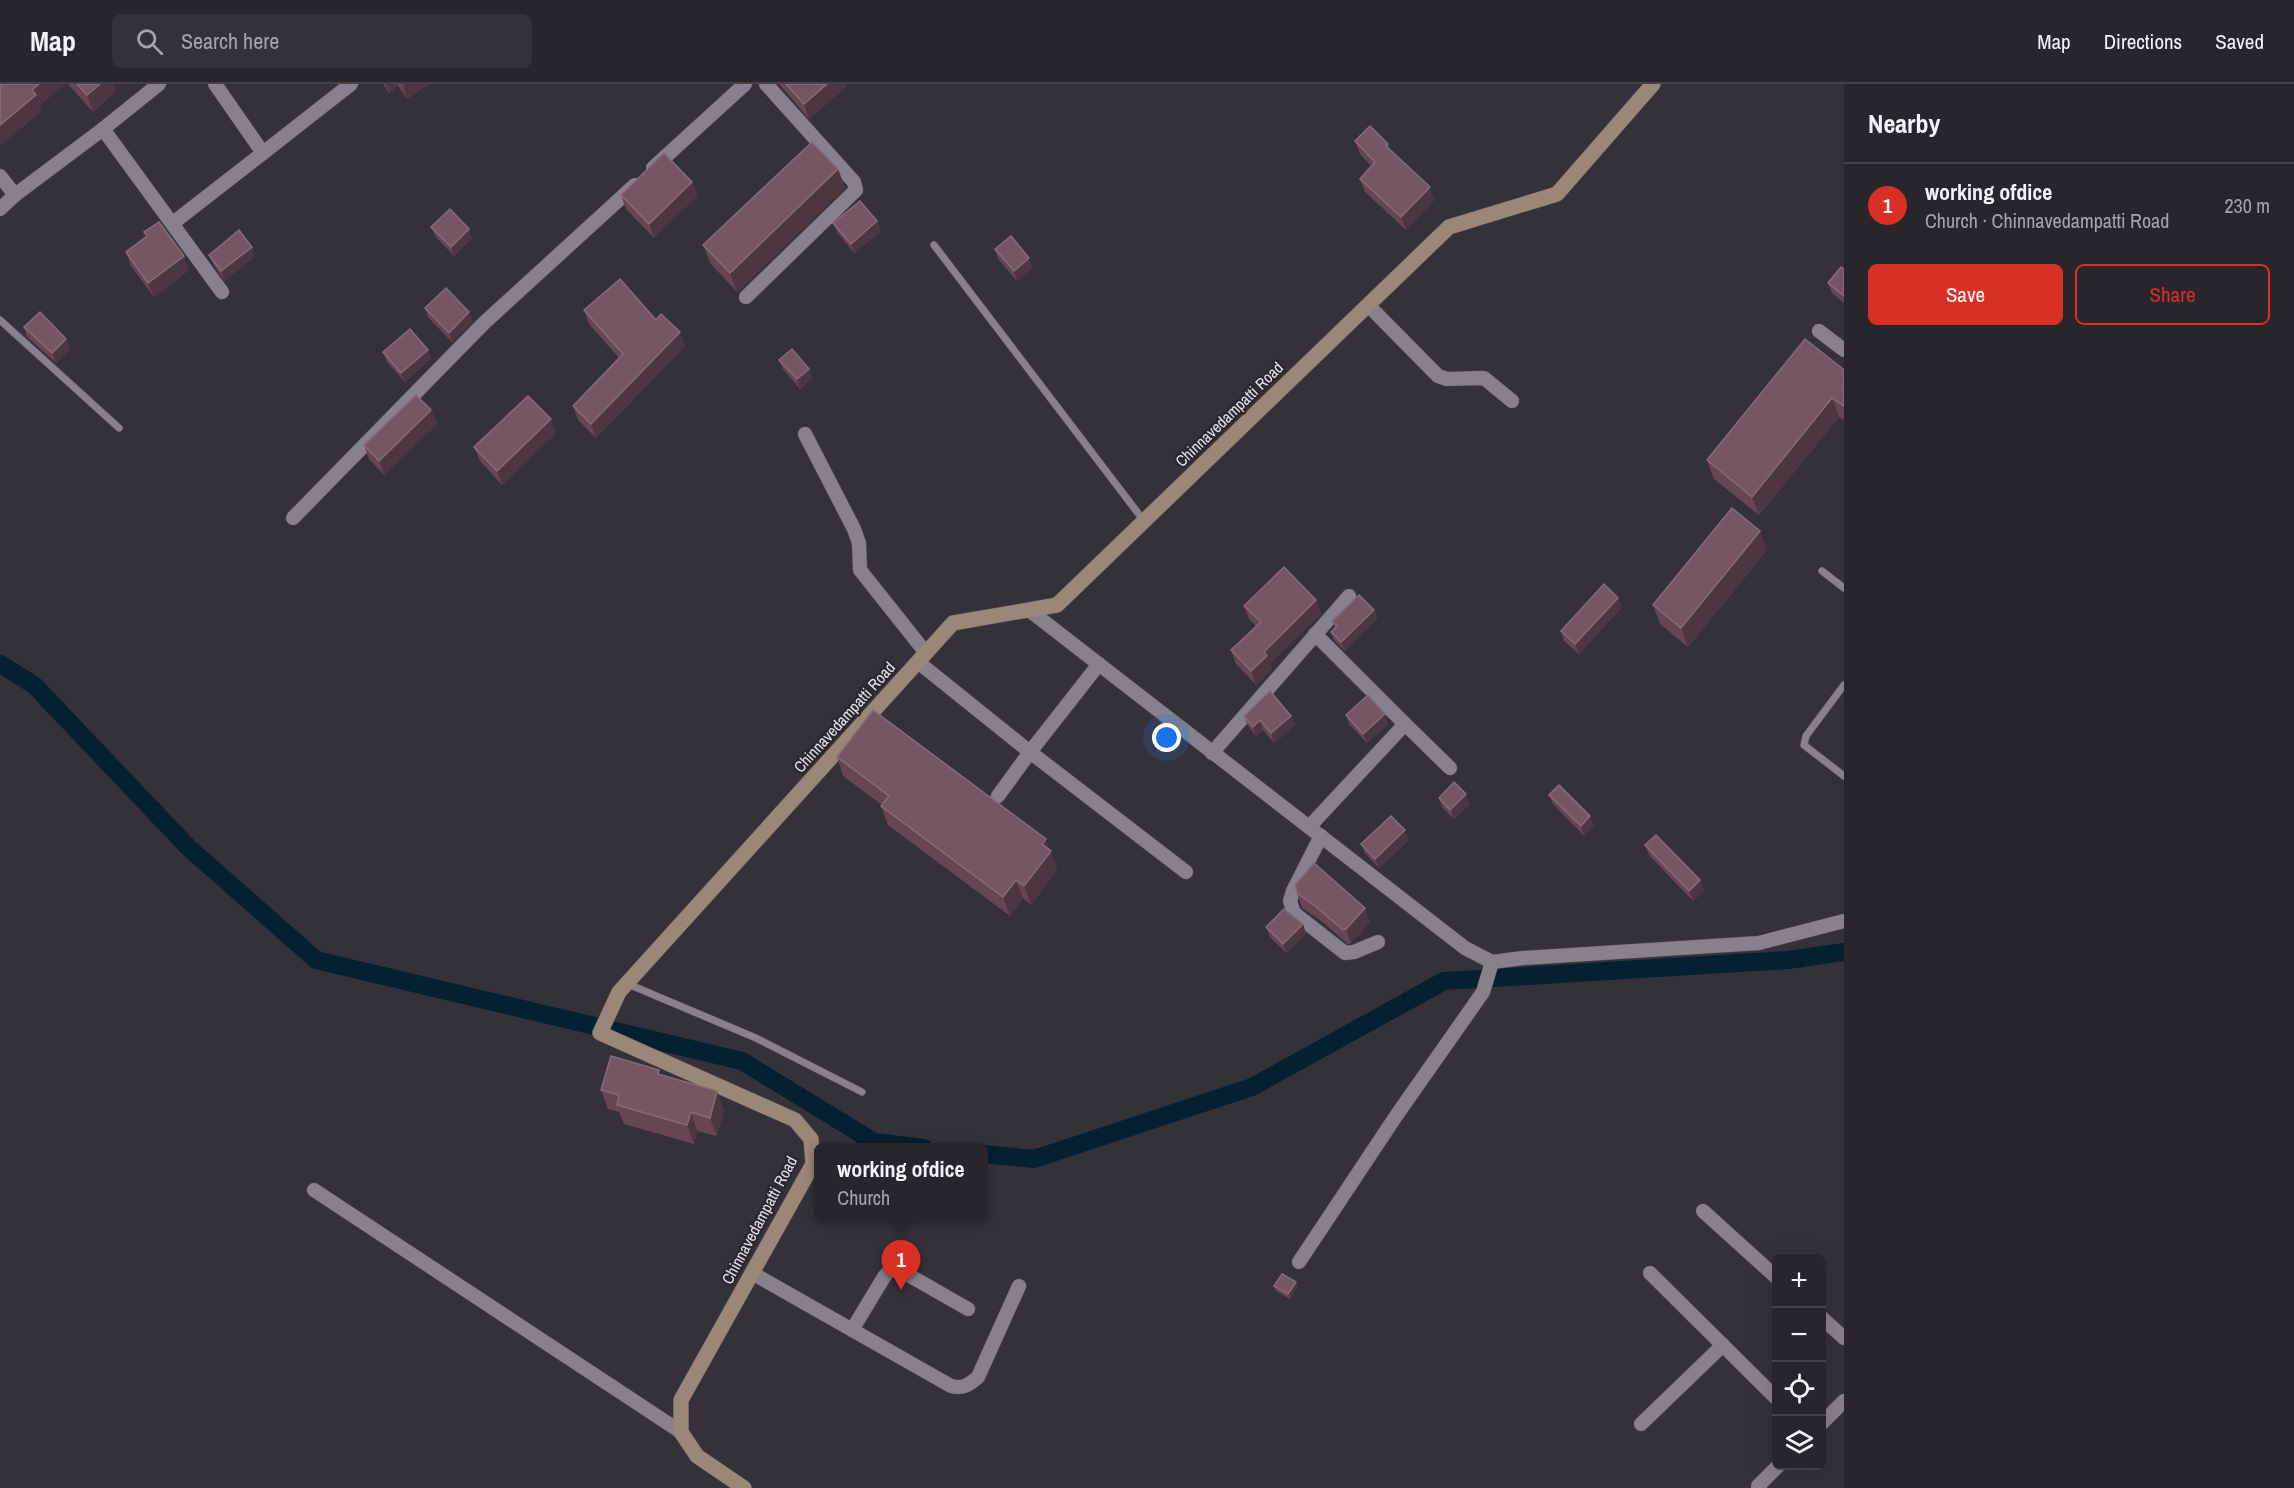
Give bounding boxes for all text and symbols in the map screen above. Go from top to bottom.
search box [112,14,532,68]
text: Map [30,22,76,60]
icon: search [133,25,166,58]
text: Search here [181,26,279,56]
text: Map [2037,27,2071,56]
text: Directions [2104,27,2182,56]
text: Saved [2215,27,2264,56]
text: Nearby [1868,106,1940,141]
text: working ofdice [1925,177,2052,207]
text: 1 [1883,192,1892,219]
text: 230 m [2224,192,2270,219]
text: Church · Chinnavedampatti Road [1925,207,2169,234]
button: Save [1868,264,2063,325]
button: Share [2075,264,2270,325]
street label: Chinnavedampatti Road [1170,357,1288,471]
street label: Chinnavedampatti Road [788,657,900,777]
your location [1152,723,1181,752]
popup [814,1143,988,1221]
street label: Chinnavedampatti Road [716,1152,802,1288]
text: working ofdice [837,1154,965,1184]
text: Church [837,1184,890,1211]
pin: 1 [882,1240,920,1290]
map controls [1772,1254,1826,1470]
button: + [1772,1254,1826,1308]
button: − [1772,1308,1826,1362]
button: locate [1772,1362,1826,1416]
button: layers [1772,1416,1826,1470]

